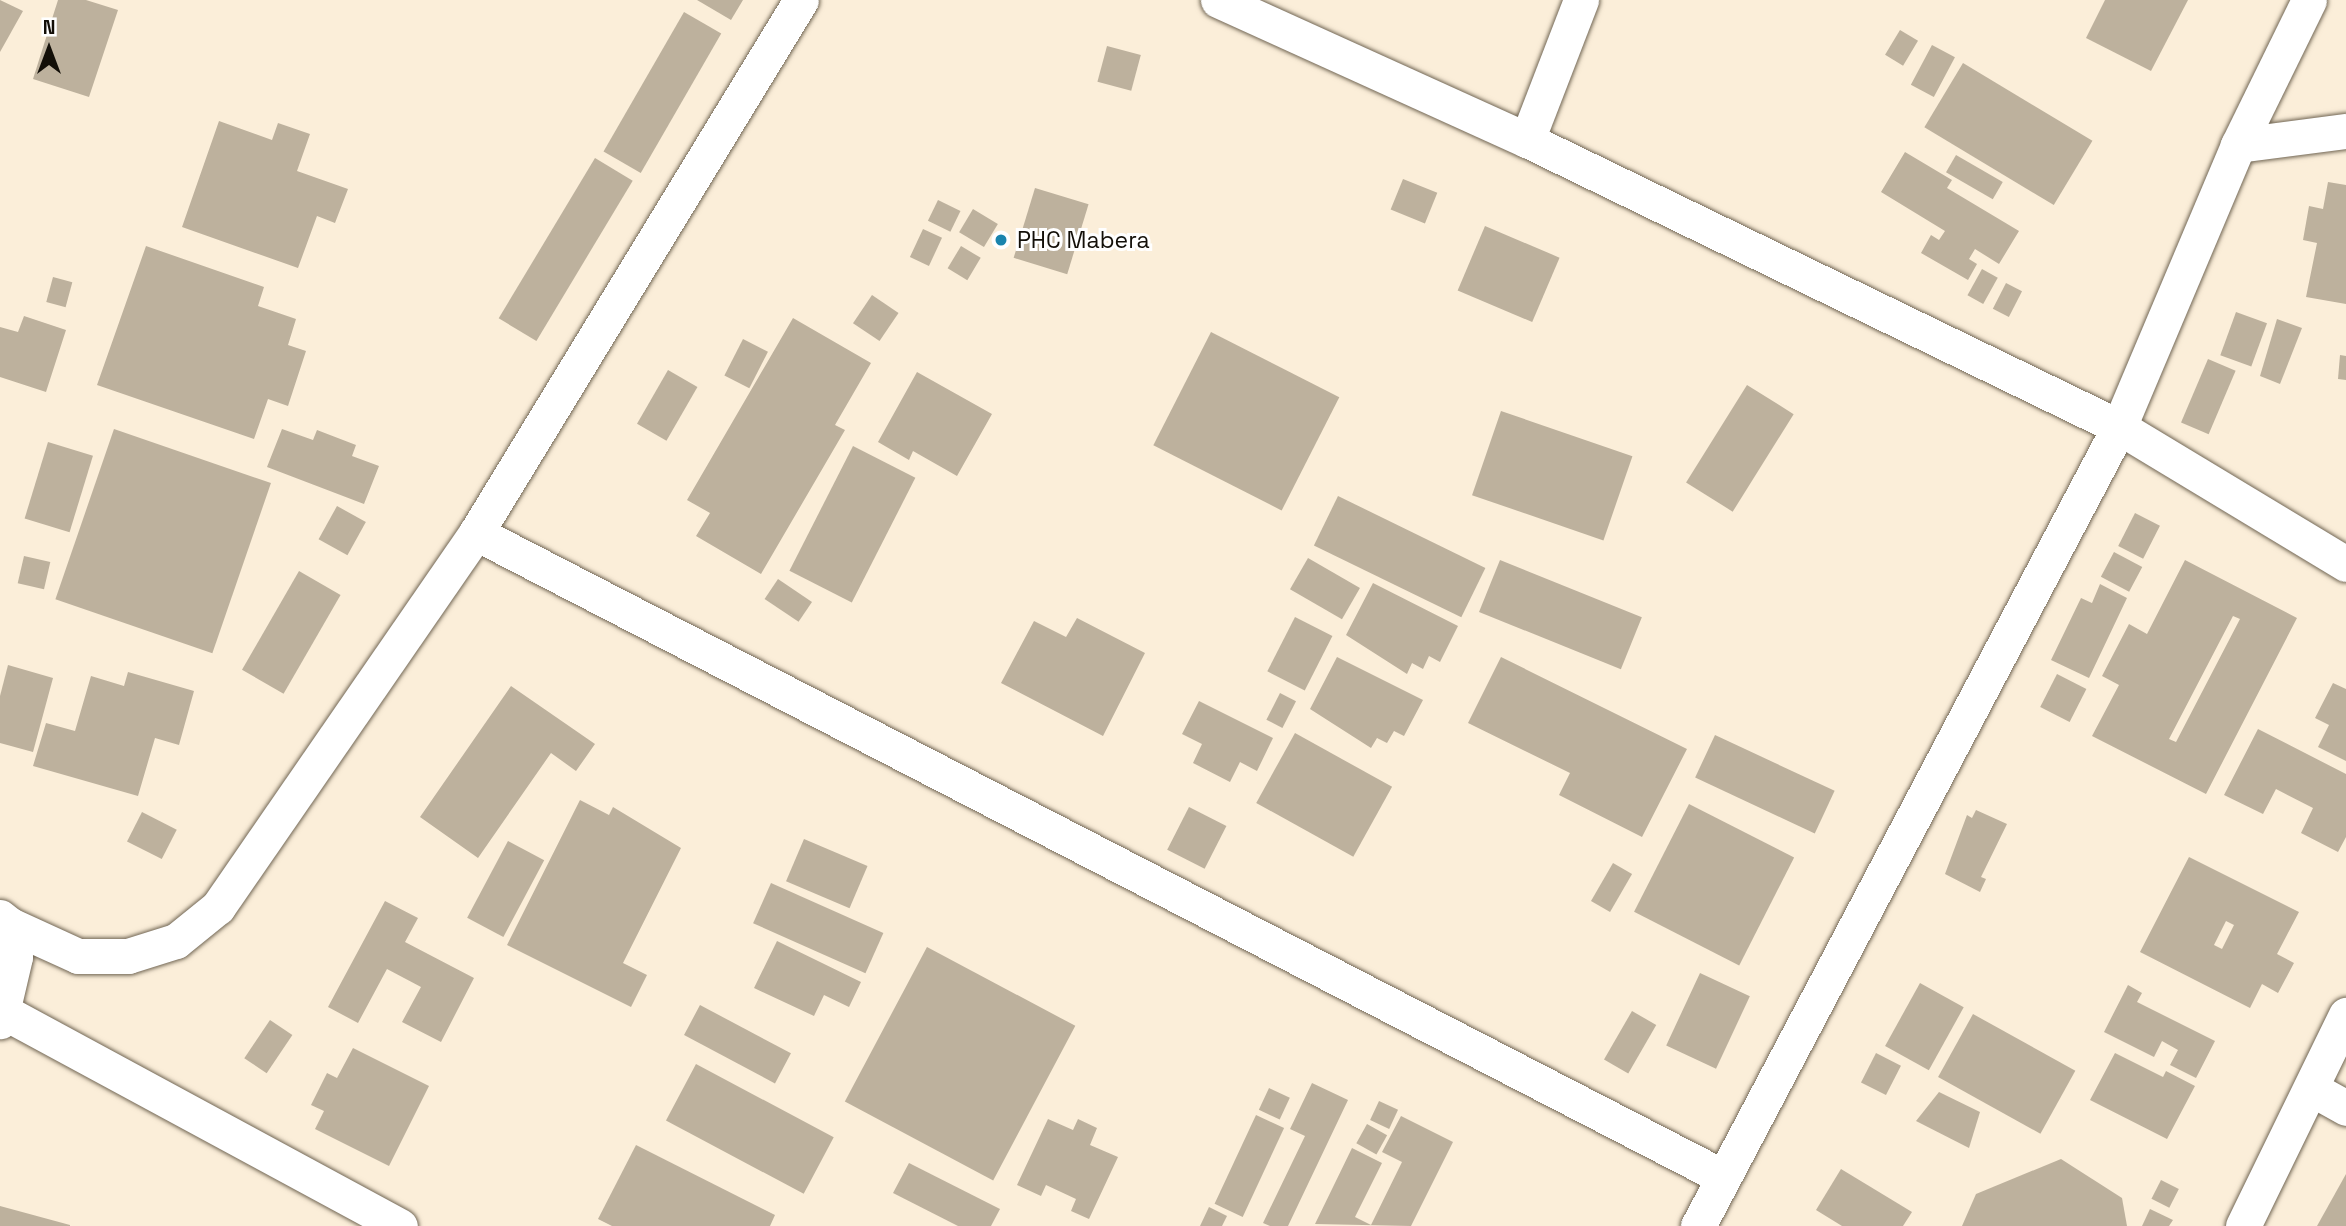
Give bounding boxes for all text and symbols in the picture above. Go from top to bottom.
north arrow [14,14,84,84]
text: N [43,15,55,40]
place label: PHC Mabera [1017,226,1150,254]
marker: PHC Mabera [991,230,1011,250]

